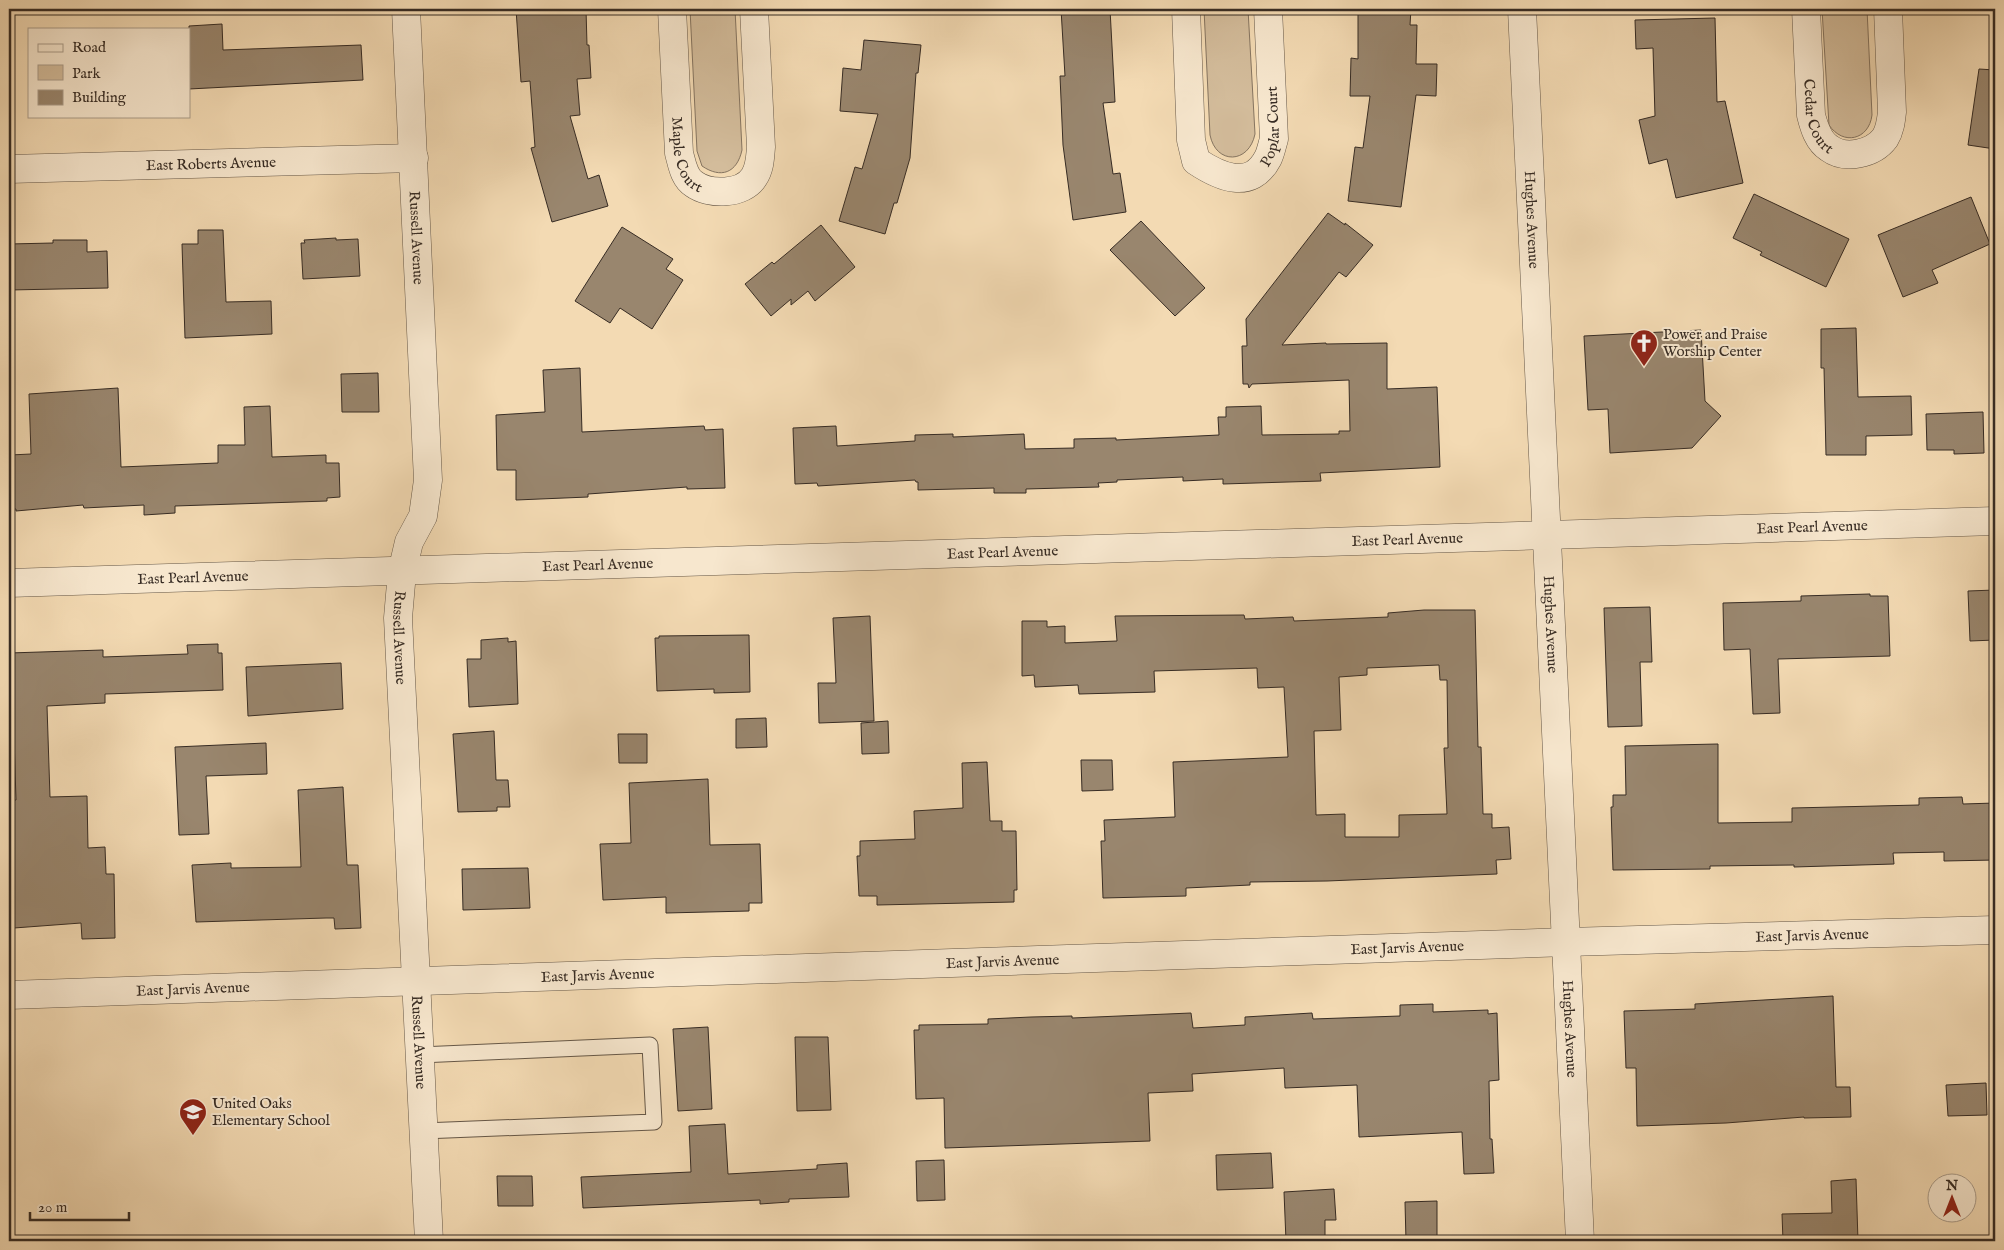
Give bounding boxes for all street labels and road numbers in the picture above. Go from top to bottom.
street label: Cedar Court [1800,78,1837,158]
street label: Poplar Court [1256,86,1283,170]
street label: Maple Court [668,116,706,197]
street label: East Roberts Avenue [146,152,276,175]
street label: Hughes Avenue [1520,170,1544,269]
street label: Russell Avenue [405,190,428,285]
street label: East Pearl Avenue [1756,515,1868,538]
street label: East Pearl Avenue [1351,528,1463,551]
street label: East Pearl Avenue [947,541,1059,563]
street label: East Pearl Avenue [542,553,654,576]
street label: East Pearl Avenue [137,566,249,588]
street label: Hughes Avenue [1539,575,1563,674]
street label: Russell Avenue [388,590,411,685]
street label: East Jarvis Avenue [1755,924,1869,946]
street label: East Jarvis Avenue [1350,936,1464,959]
street label: East Jarvis Avenue [945,950,1060,973]
street label: East Jarvis Avenue [541,964,655,986]
street label: East Jarvis Avenue [136,977,250,1000]
street label: Hughes Avenue [1558,980,1582,1078]
street label: Russell Avenue [407,995,431,1090]

